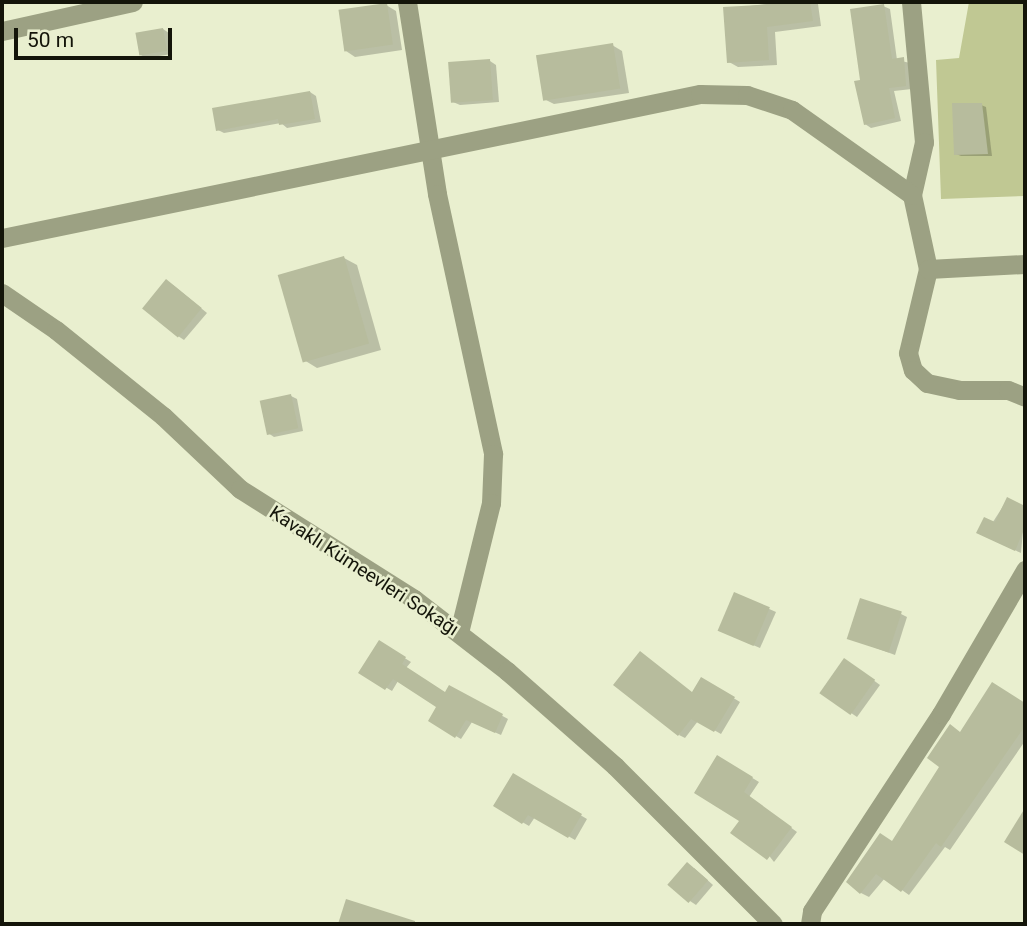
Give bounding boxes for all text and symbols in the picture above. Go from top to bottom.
scale bar [18,14,175,58]
text: 50 m [27,28,74,52]
street label: Kavaklı Kümeevleri Sokağı [265,501,463,641]

